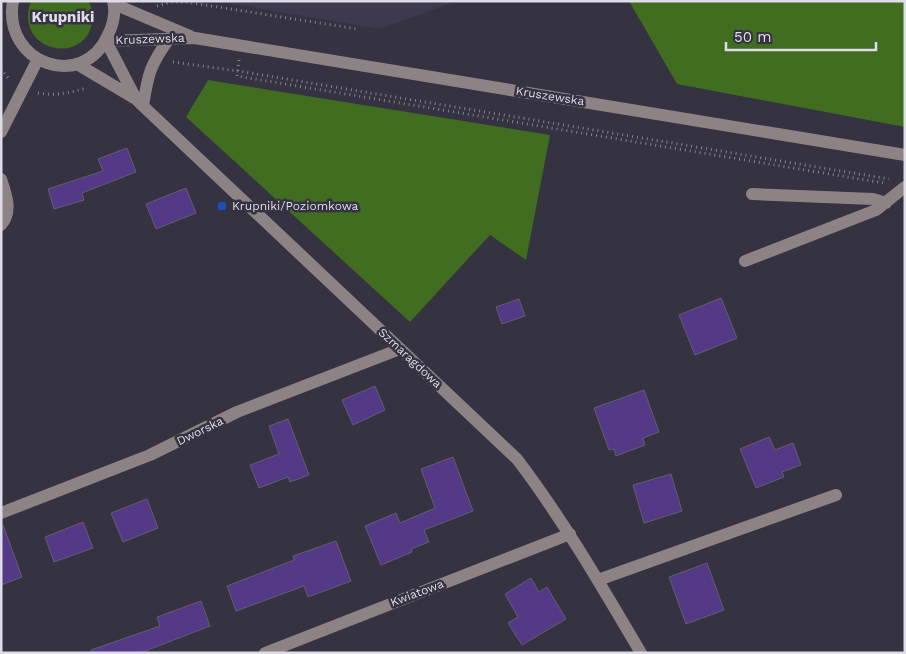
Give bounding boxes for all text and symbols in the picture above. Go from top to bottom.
district label: Krupniki [32,8,94,26]
scale bar [726,20,876,52]
text: 50 m [734,28,771,46]
street label: Kruszewska [115,31,185,47]
street label: Kruszewska [515,84,586,108]
place label: Krupniki/Poziomkowa [232,199,359,213]
marker: Krupniki/Poziomkowa [216,200,228,212]
street label: Szmaragdowa [375,325,445,391]
street label: Dworska [174,414,226,448]
street label: Kwiatowa [388,576,446,610]

